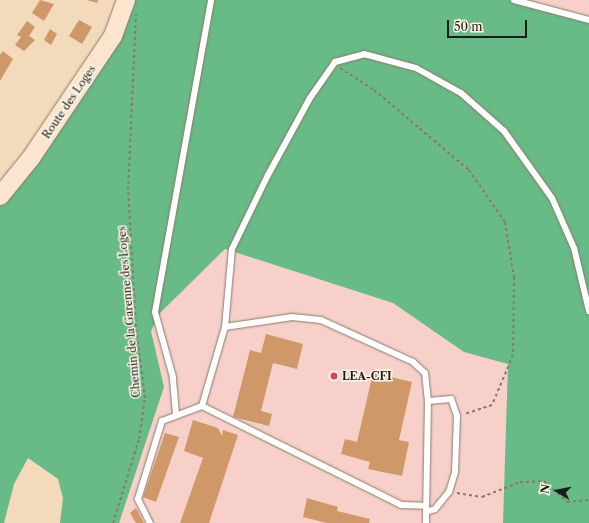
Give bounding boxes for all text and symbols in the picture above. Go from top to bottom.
scale bar [449,12,529,38]
text: 50 m [454,19,483,34]
street label: Route des Loges [40,63,98,141]
street label: Chemin de la Garenne des Loges [115,226,143,398]
place label: LEA-CFI [342,369,392,383]
marker: LEA-CFI [329,371,339,381]
north arrow [537,471,577,511]
text: N [537,483,553,495]

